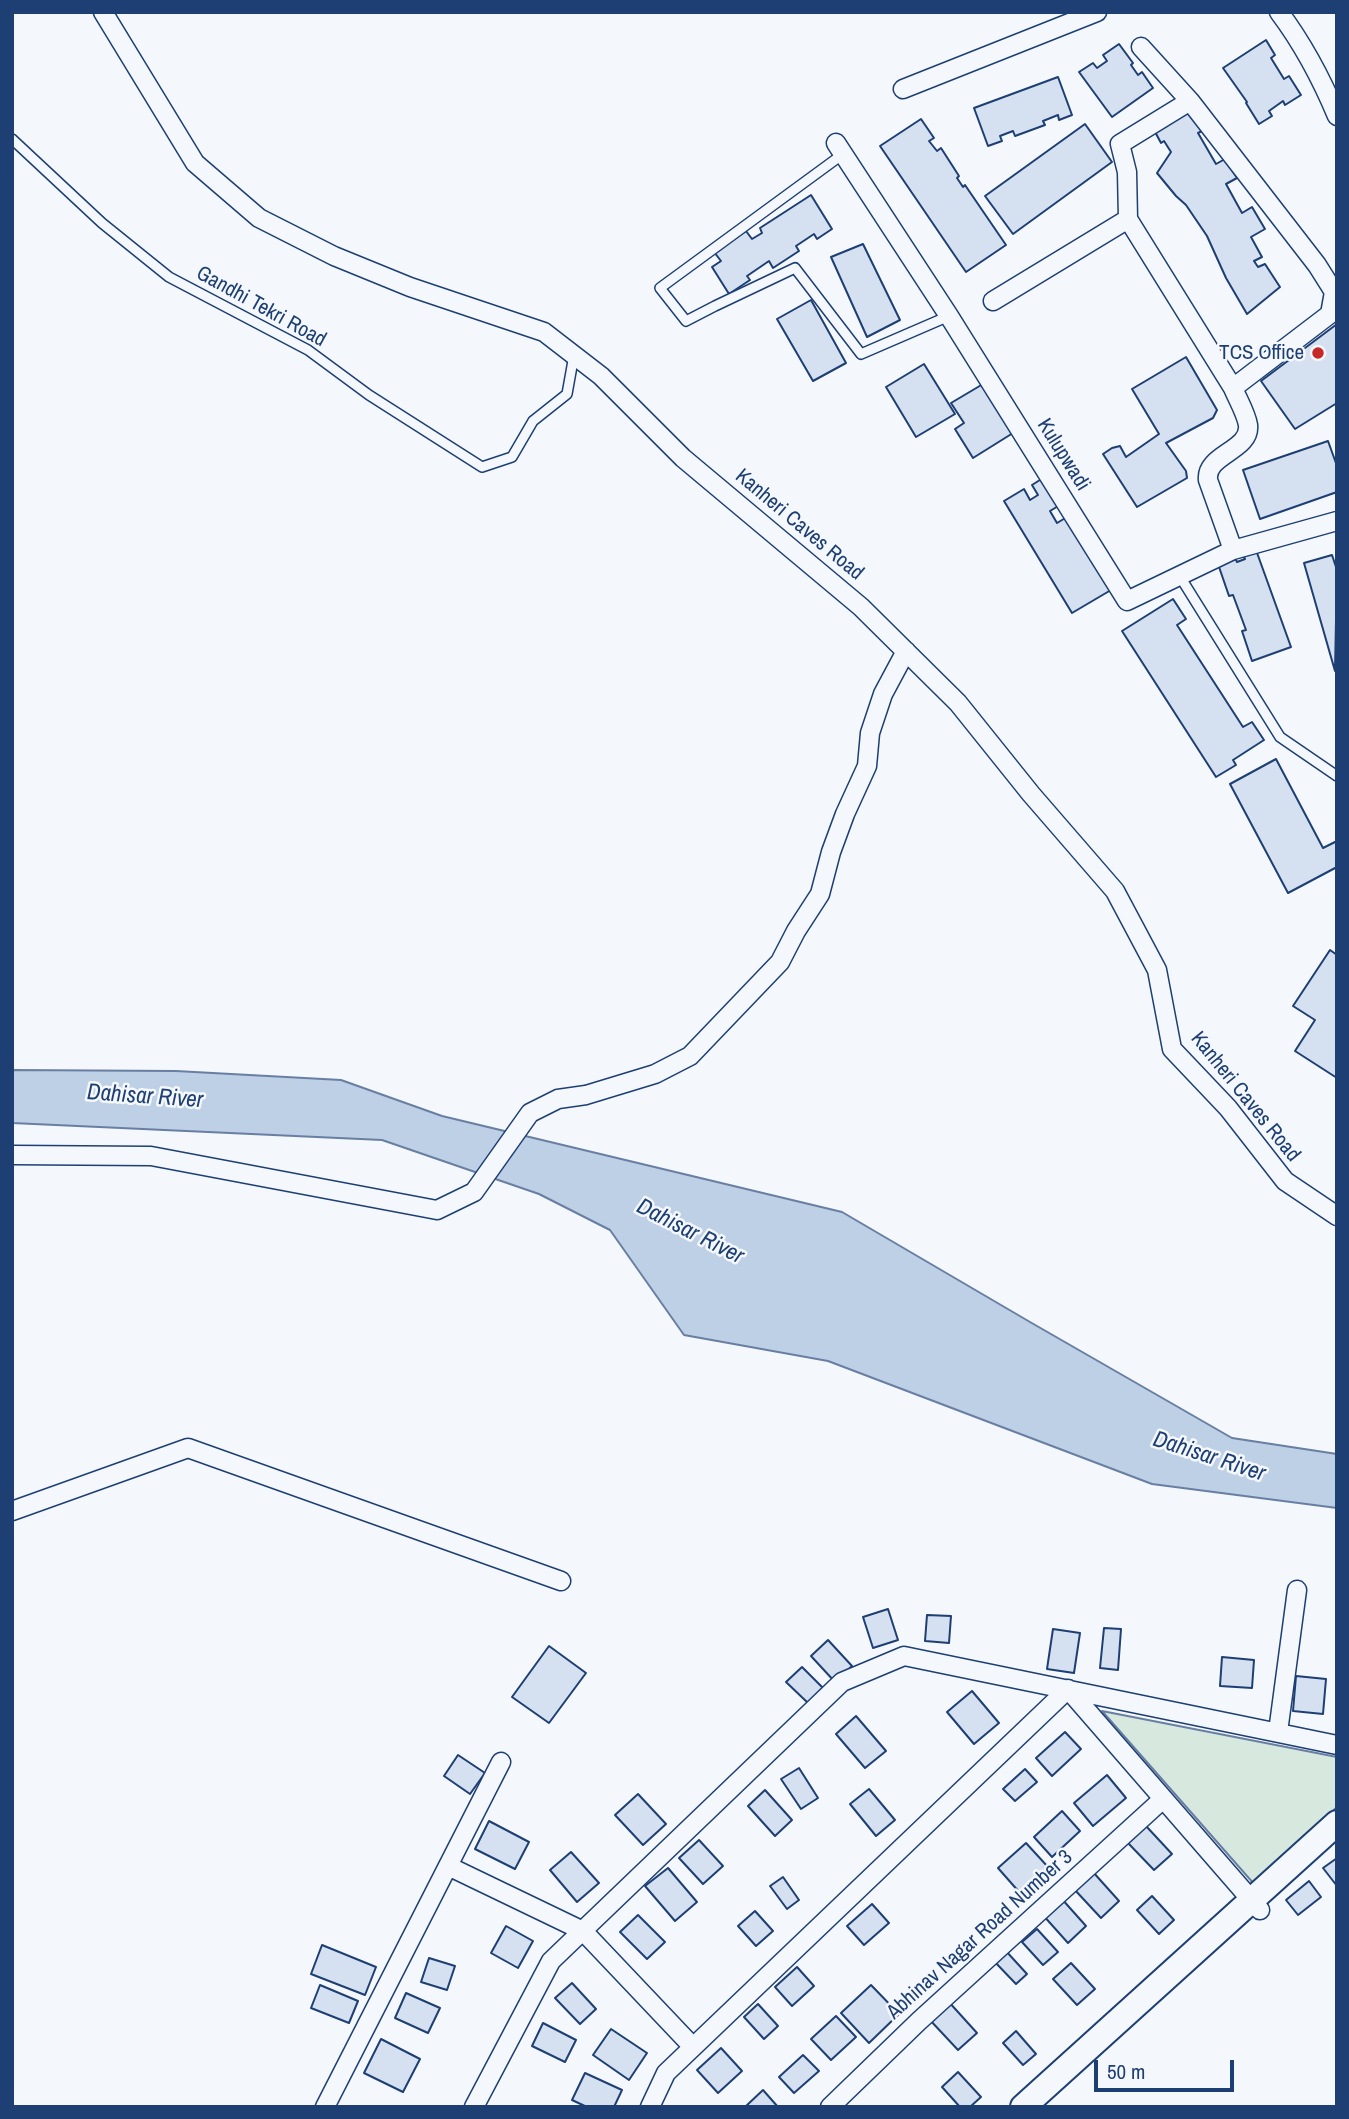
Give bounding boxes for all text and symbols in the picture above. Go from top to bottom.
street label: Gandhi Tekri Road [192,261,330,353]
place label: TCS Office [1219,340,1304,366]
marker: TCS Office [1310,345,1326,361]
street label: Kulupwadi [1031,414,1095,496]
street label: Kanheri Caves Road [730,464,868,586]
street label: Kanheri Caves Road [1185,1027,1305,1167]
water label: Dahisar River [86,1079,204,1115]
water label: Dahisar River [632,1193,748,1271]
water label: Dahisar River [1149,1426,1269,1488]
street label: Abhinav Nagar Road Number 3 [882,1845,1078,2025]
scale bar [1097,2046,1237,2090]
text: 50 m [1107,2057,1145,2086]

